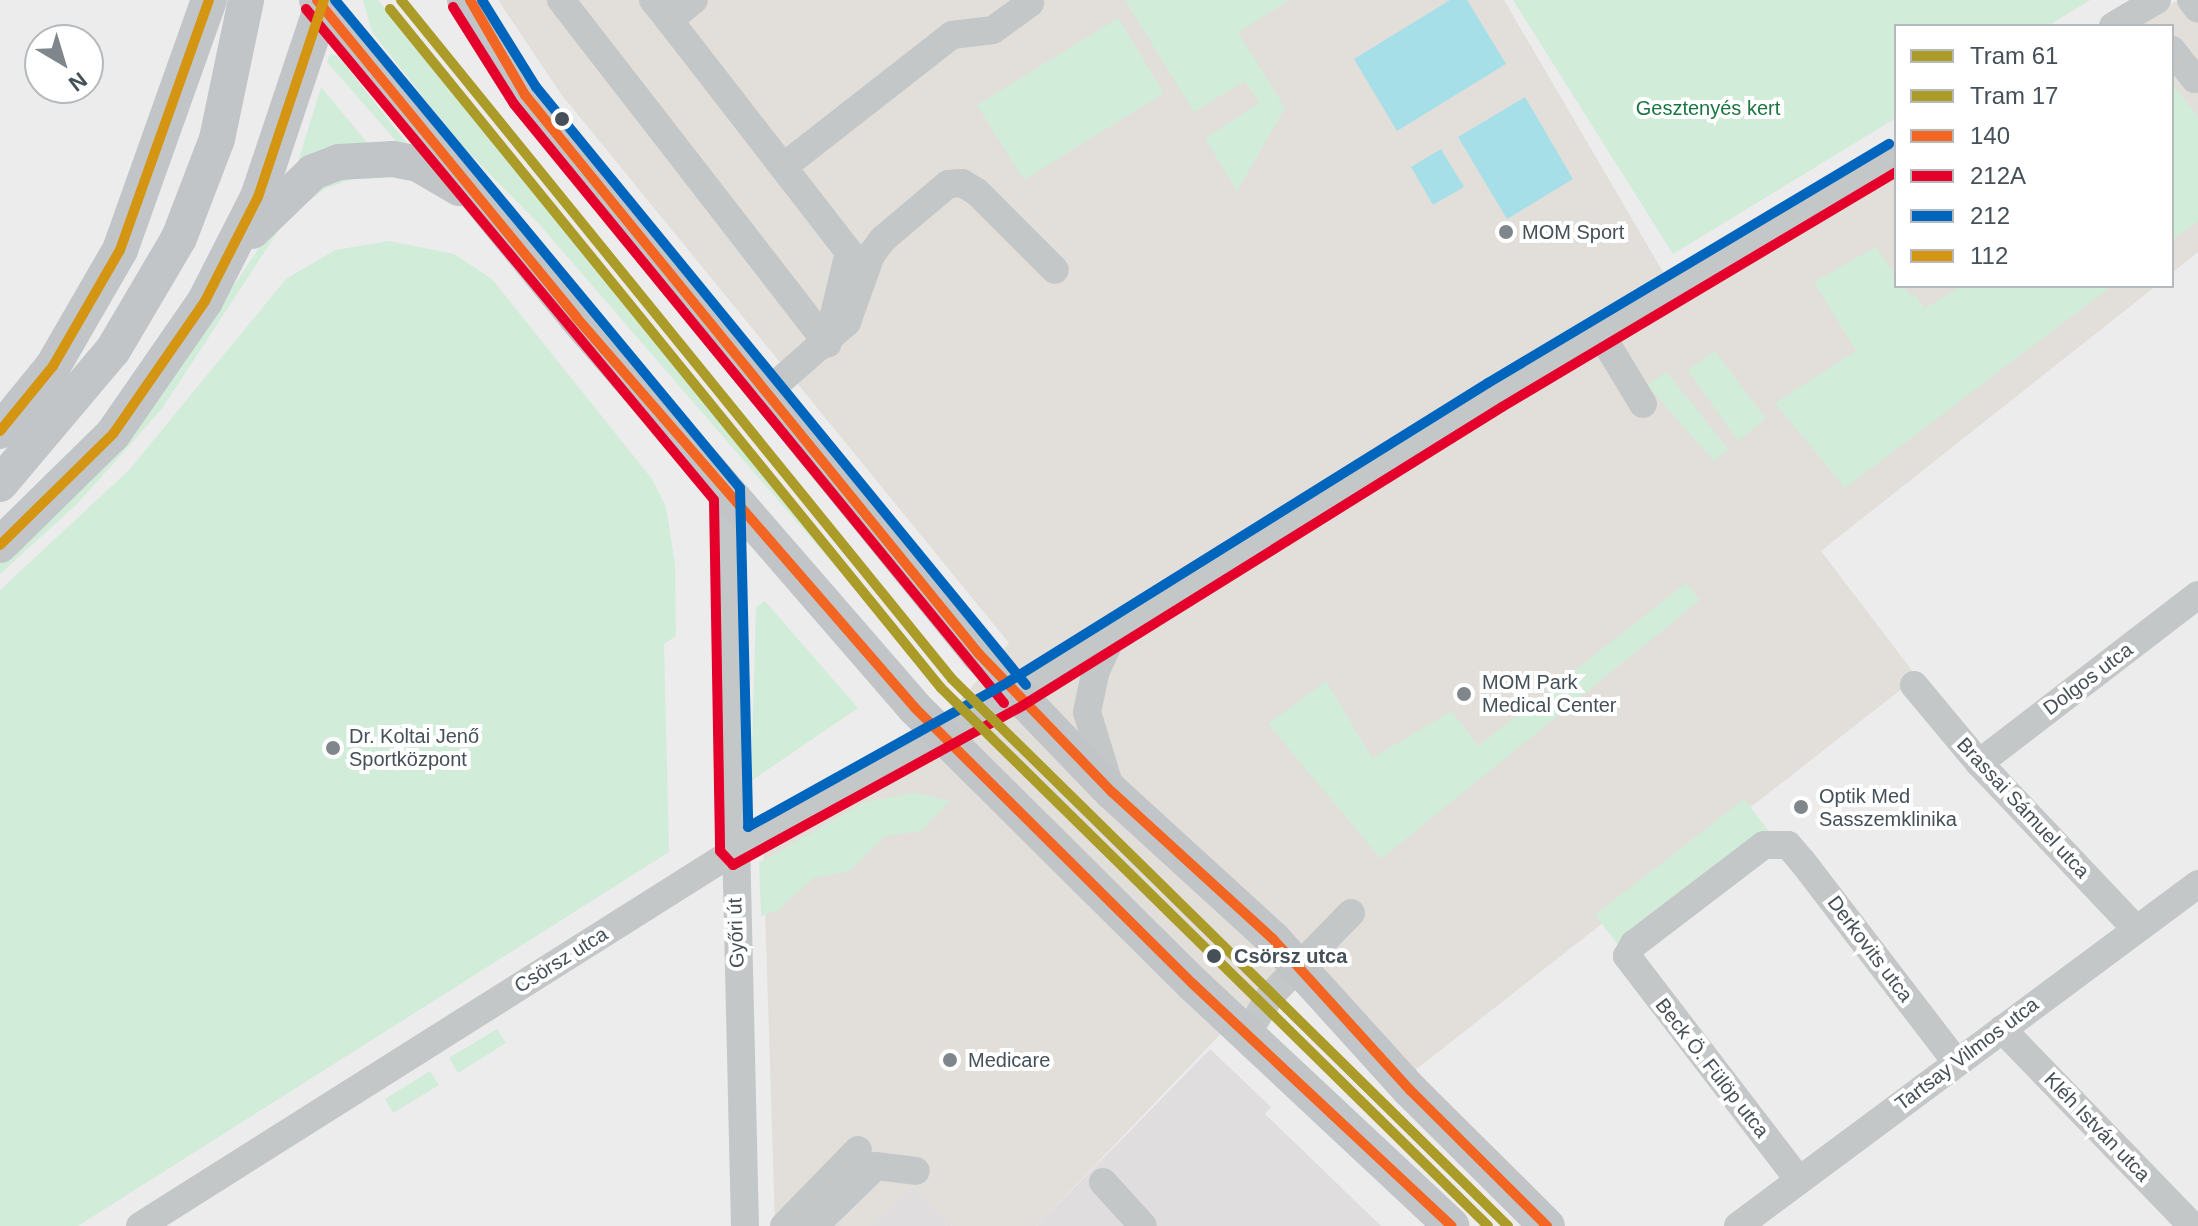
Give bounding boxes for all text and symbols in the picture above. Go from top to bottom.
north arrow [24,24,104,104]
legend [1894,24,2174,288]
text: Tram 61 [1970,42,2058,69]
text: N [64,67,92,96]
text: Tram 17 [1970,82,2058,109]
park label: Gesztenyés kert [1636,96,1780,120]
unlabelled marker [554,111,570,127]
text: 140 [1970,122,2010,149]
text: 212A [1970,162,2026,189]
text: 212 [1970,202,2010,229]
place label: MOM Sport [1522,220,1624,244]
marker: MOM Sport [1497,223,1515,241]
text: 112 [1970,242,2008,269]
street label: Dolgos utca [2039,638,2137,720]
place label: MOM Park Medical Center [1482,670,1617,717]
marker: MOM Park Medical Center [1453,683,1475,705]
place label: Dr. Koltai Jenő Sportközpont [349,724,479,771]
street label: Brassai Sámuel utca [1952,733,2094,883]
marker: Dr. Koltai Jenő Sportközpont [324,739,342,757]
place label: Optik Med Sasszemklinika [1819,784,1957,831]
marker: Optik Med Sasszemklinika [1790,796,1812,818]
street label: Derkovits utca [1822,891,1918,1007]
street label: Győri út [723,898,749,968]
street label: Csörsz utca [510,922,612,998]
marker: Csörsz utca [1201,943,1227,969]
place label: Csörsz utca [1234,944,1347,968]
street label: Tartsay Vilmos utca [1891,992,2043,1116]
street label: Beck Ö. Fülöp utca [1650,994,1774,1142]
place label: Medicare [968,1048,1050,1072]
marker: Medicare [939,1049,961,1071]
street label: Kléh István utca [2039,1067,2155,1187]

